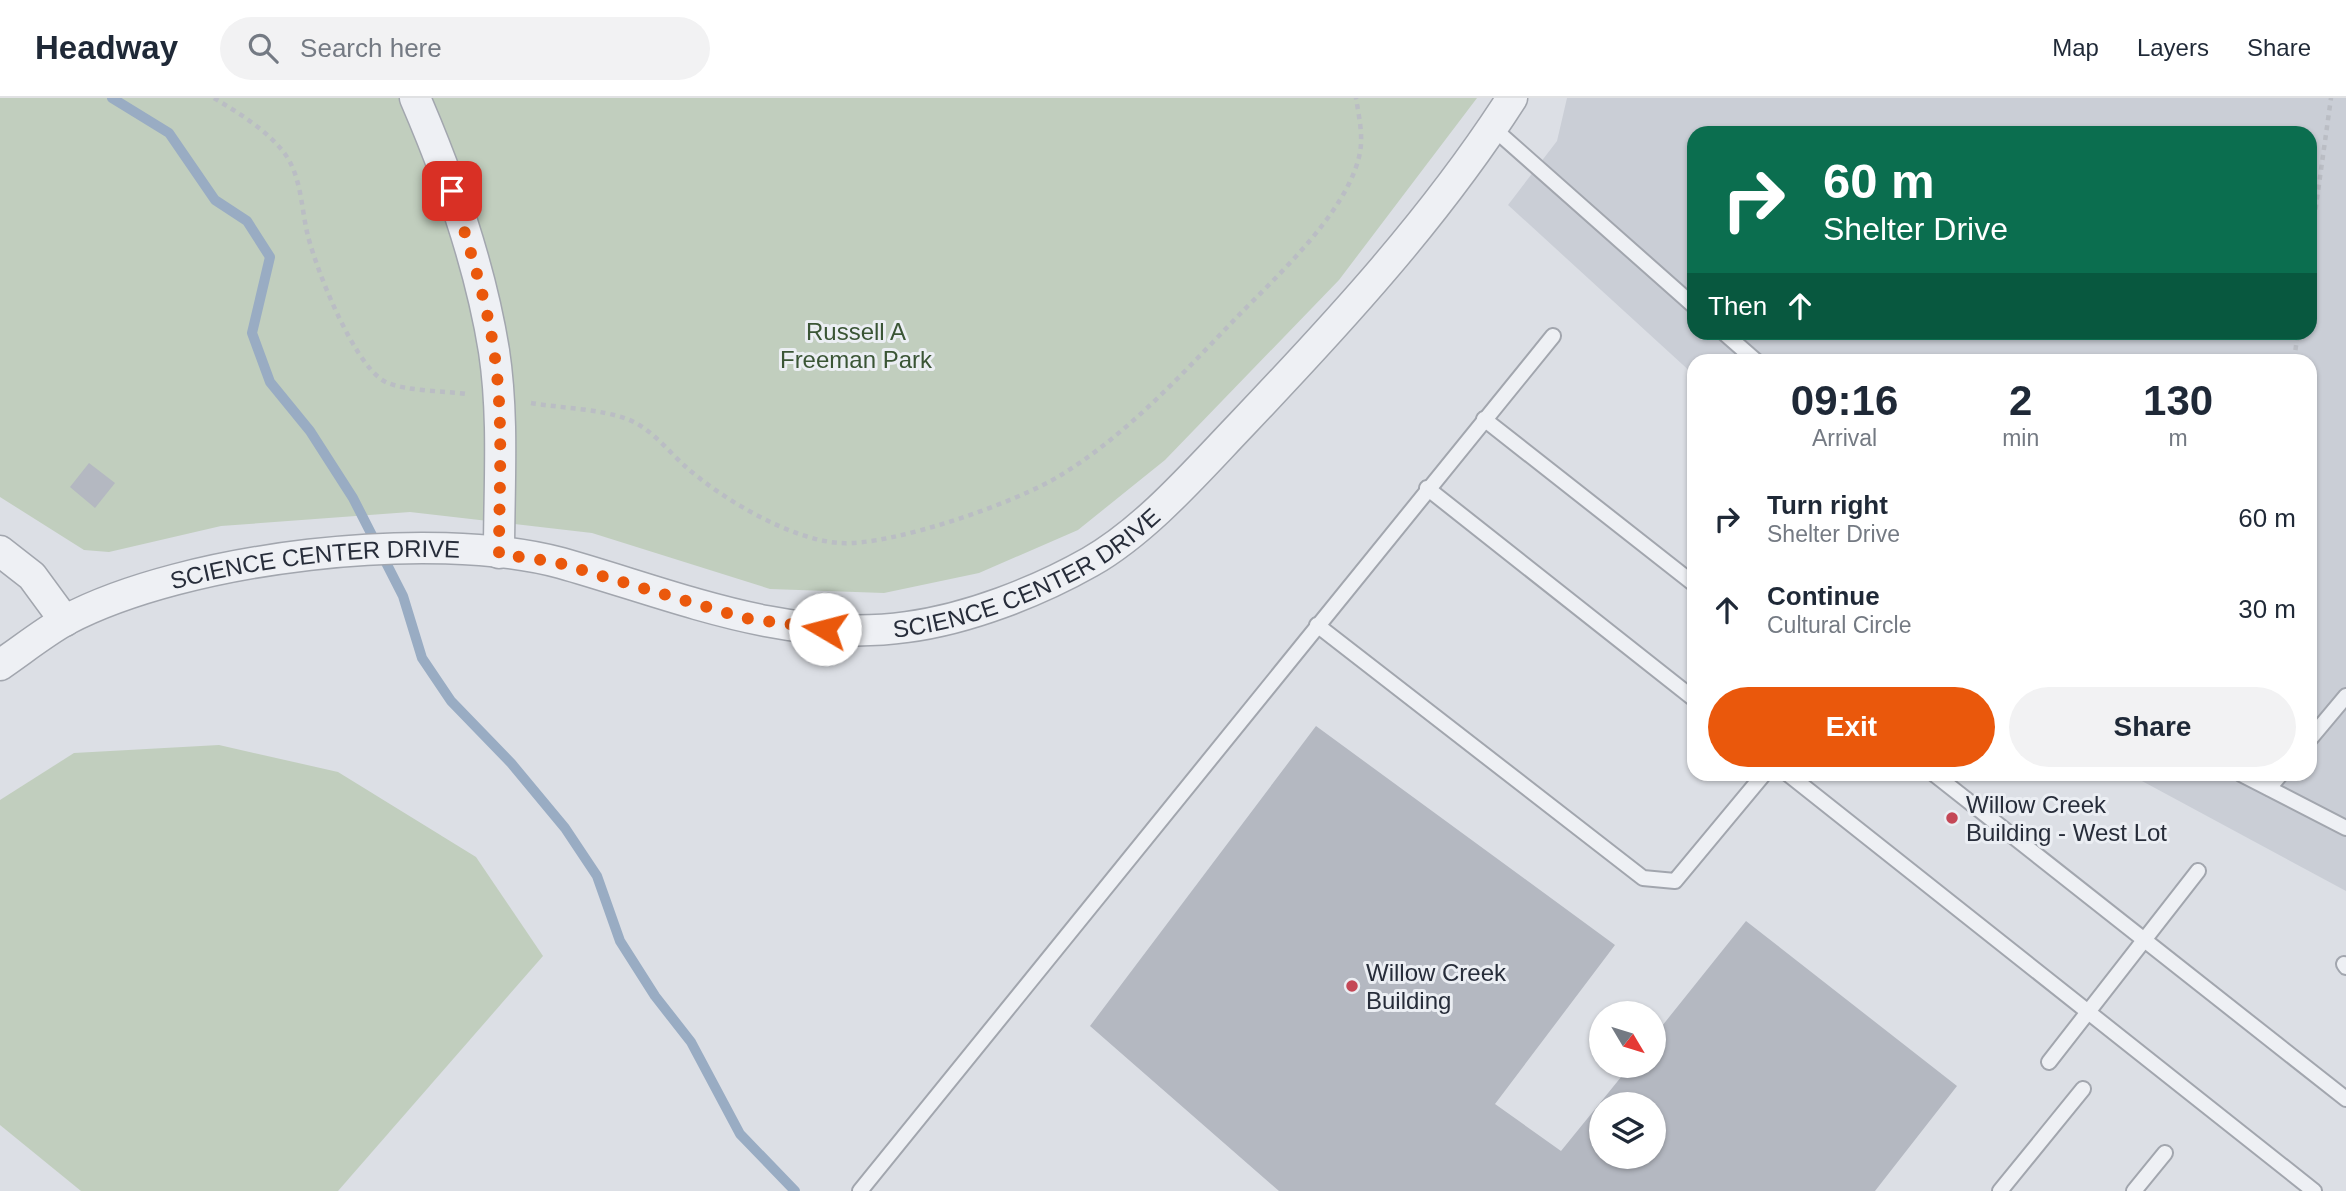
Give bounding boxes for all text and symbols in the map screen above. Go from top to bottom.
search box [220,17,710,80]
text: Headway [35,29,178,66]
icon: search [244,29,282,67]
text: Search here [300,33,442,63]
text: Map [2052,34,2099,61]
text: Layers [2137,34,2209,61]
text: Share [2247,34,2311,61]
icon: right [1708,154,1799,245]
text: 60 m [1823,154,1935,208]
pin [422,161,482,221]
icon: arrive [433,172,471,210]
text: Shelter Drive [1823,211,2008,247]
icon: ahead [1781,287,1819,325]
text: Then [1708,291,1767,321]
park label: Russell A Freeman Park [780,318,933,373]
text: 09:16 [1791,377,1898,424]
text: 2 [2009,377,2032,424]
text: 130 [2143,377,2213,424]
text: Arrival [1812,425,1877,451]
text: min [2002,425,2039,451]
text: m [2169,425,2188,451]
text: Turn right [1767,490,1888,520]
icon: right [1708,500,1746,538]
street label: SCIENCE CENTER DRIVE [891,502,1165,642]
text: 60 m [2238,503,2296,533]
text: Shelter Drive [1767,521,1900,547]
street label: SCIENCE CENTER DRIVE [167,534,461,594]
text: Continue [1767,581,1880,611]
icon: ahead [1708,591,1746,629]
position arrow [788,592,862,666]
text: 30 m [2238,594,2296,624]
text: Cultural Circle [1767,612,1911,638]
button: Exit [1708,687,1995,767]
button: Share [2009,687,2296,767]
place label: Willow Creek Building - West Lot [1966,791,2167,846]
marker: Willow Creek Building - West Lot [1944,810,1960,826]
place label: Willow Creek Building [1366,959,1507,1014]
marker: Willow Creek Building [1344,978,1360,994]
north arrow [1589,1001,1666,1078]
map controls [1589,1001,1666,1169]
button: layers [1589,1092,1666,1169]

